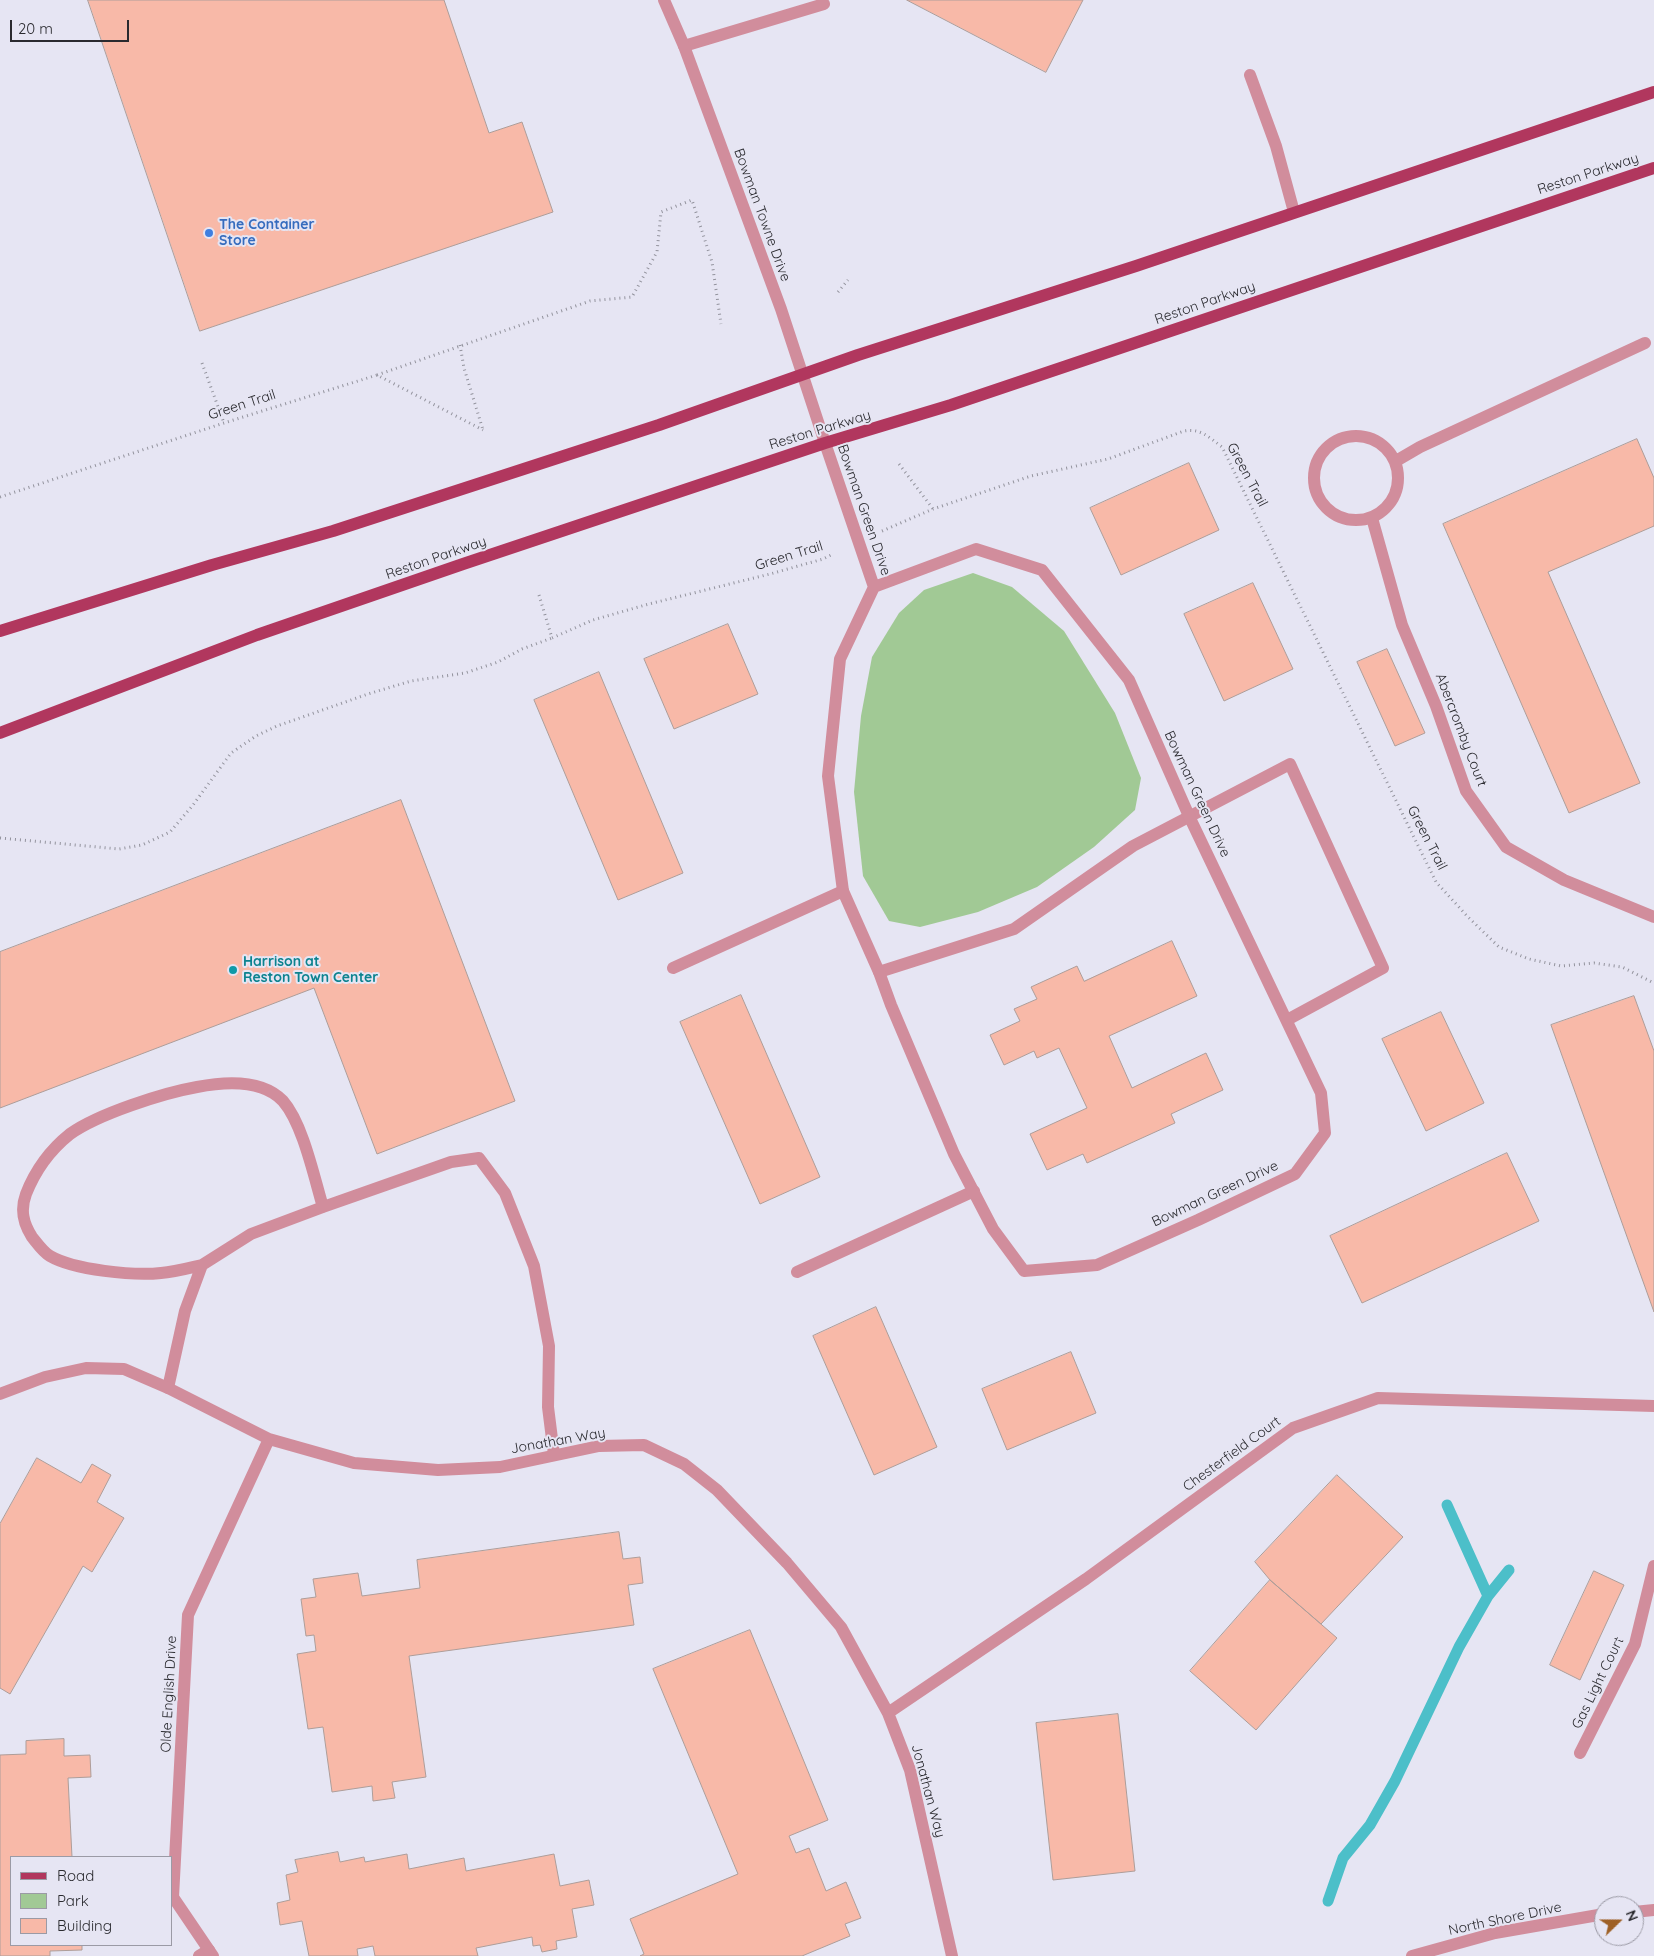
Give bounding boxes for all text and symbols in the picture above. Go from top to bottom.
scale bar [12,10,131,42]
text: 20 m [18,19,53,38]
street label: Bowman Towne Drive [730,146,794,284]
street label: Reston Parkway [1535,150,1641,198]
place label: The Container Store [219,217,315,250]
marker: The Container Store [203,227,215,239]
street label: Reston Parkway [1152,278,1258,328]
street label: Green Trail [206,386,278,424]
street label: Reston Parkway [767,407,873,453]
street label: Green Trail [1223,440,1271,510]
street label: Bowman Green Drive [834,442,894,578]
street label: Reston Parkway [383,533,489,583]
street label: Green Trail [753,538,825,574]
street label: Abercromby Court [1432,671,1490,789]
street label: Bowman Green Drive [1160,728,1234,860]
street label: Green Trail [1404,803,1450,873]
place label: Harrison at Reston Town Center [243,954,378,986]
marker: Harrison at Reston Town Center [227,964,239,976]
street label: Bowman Green Drive [1149,1157,1281,1231]
street label: Chesterfield Court [1180,1413,1284,1495]
street label: Jonathan Way [509,1424,607,1458]
street label: Gas Light Court [1568,1634,1628,1732]
street label: Olde English Drive [158,1635,180,1753]
street label: Jonathan Way [907,1742,949,1840]
legend [10,1856,172,1946]
text: Road [57,1866,94,1885]
text: Park [57,1891,89,1910]
north arrow [1594,1896,1644,1946]
street label: North Shore Drive [1447,1899,1563,1939]
text: N [1622,1908,1642,1924]
text: Building [57,1916,112,1935]

